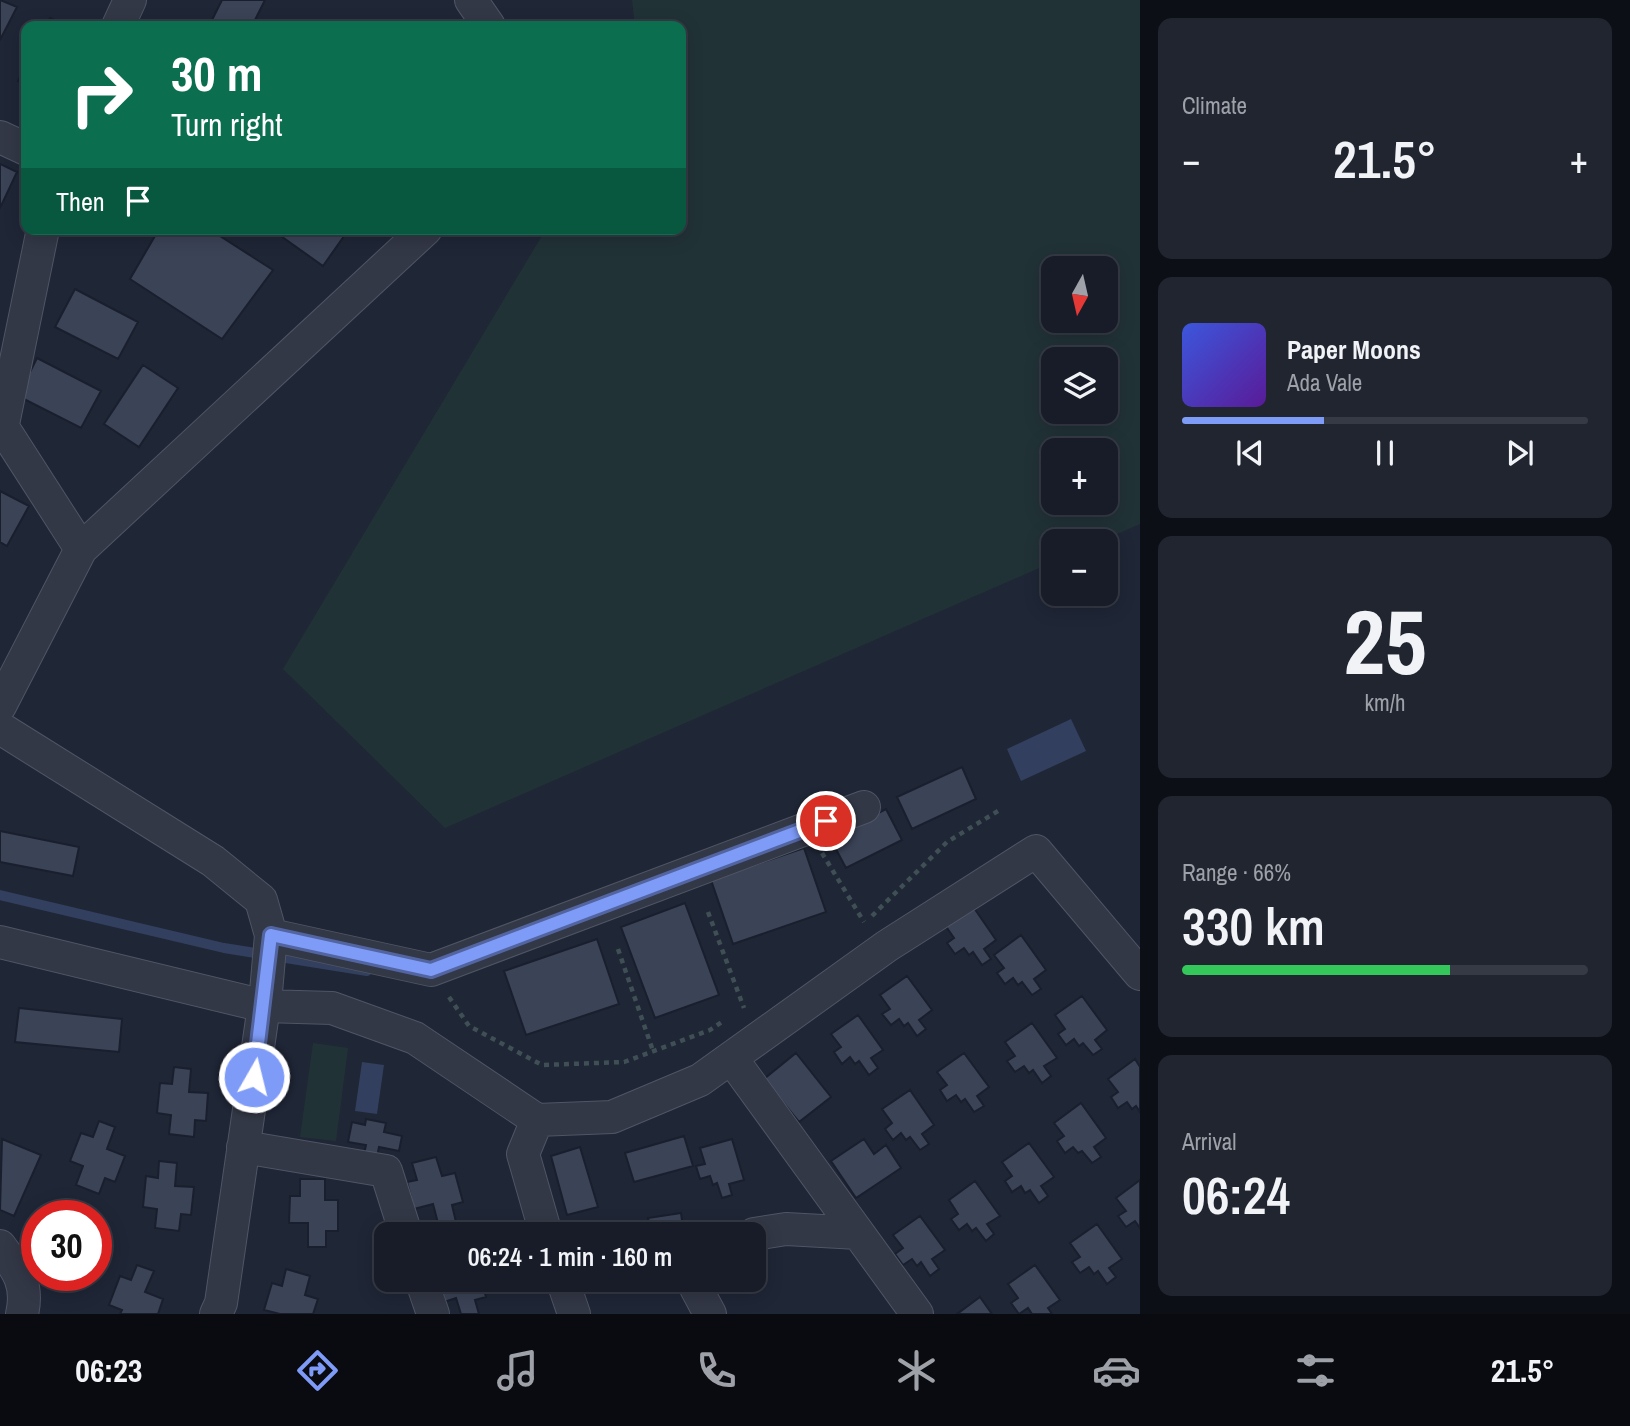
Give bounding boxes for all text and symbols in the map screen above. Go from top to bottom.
text: 30 m [171,40,263,106]
icon: right [56,49,147,140]
text: Climate [1182,90,1247,121]
text: Turn right [171,103,283,146]
text: 21.5° [1333,124,1437,194]
text: − [1182,134,1200,185]
text: + [1570,134,1588,185]
icon: arrive [119,182,157,220]
text: Then [56,184,105,219]
north arrow [1041,256,1118,332]
map controls [1041,256,1118,606]
text: Paper Moons [1287,332,1421,367]
button: layers [1041,347,1118,424]
text: Ada Vale [1287,367,1362,398]
icon: previous [1231,434,1269,472]
icon: pause [1366,434,1404,472]
icon: next [1501,434,1539,472]
button: + [1041,438,1118,515]
button: − [1041,529,1118,606]
text: 25 [1344,580,1427,702]
text: km/h [1365,687,1405,718]
pin [796,791,856,851]
icon: arrive [807,802,845,840]
text: Range · 66% [1182,857,1291,888]
text: 330 km [1182,891,1325,961]
position arrow [217,1040,291,1114]
text: Arrival [1182,1126,1237,1157]
text: 06:24 [1182,1160,1290,1230]
speed limit sign: 30 [21,1200,112,1291]
text: 06:24 · 1 min · 160 m [468,1239,672,1274]
icon: directions [293,1346,342,1395]
icon: music [493,1346,542,1395]
icon: phone [692,1346,741,1395]
icon: climate [892,1346,941,1395]
icon: car [1092,1346,1141,1395]
icon: filters [1291,1346,1340,1395]
text: 06:23 [75,1349,142,1392]
text: 21.5° [1491,1349,1555,1392]

